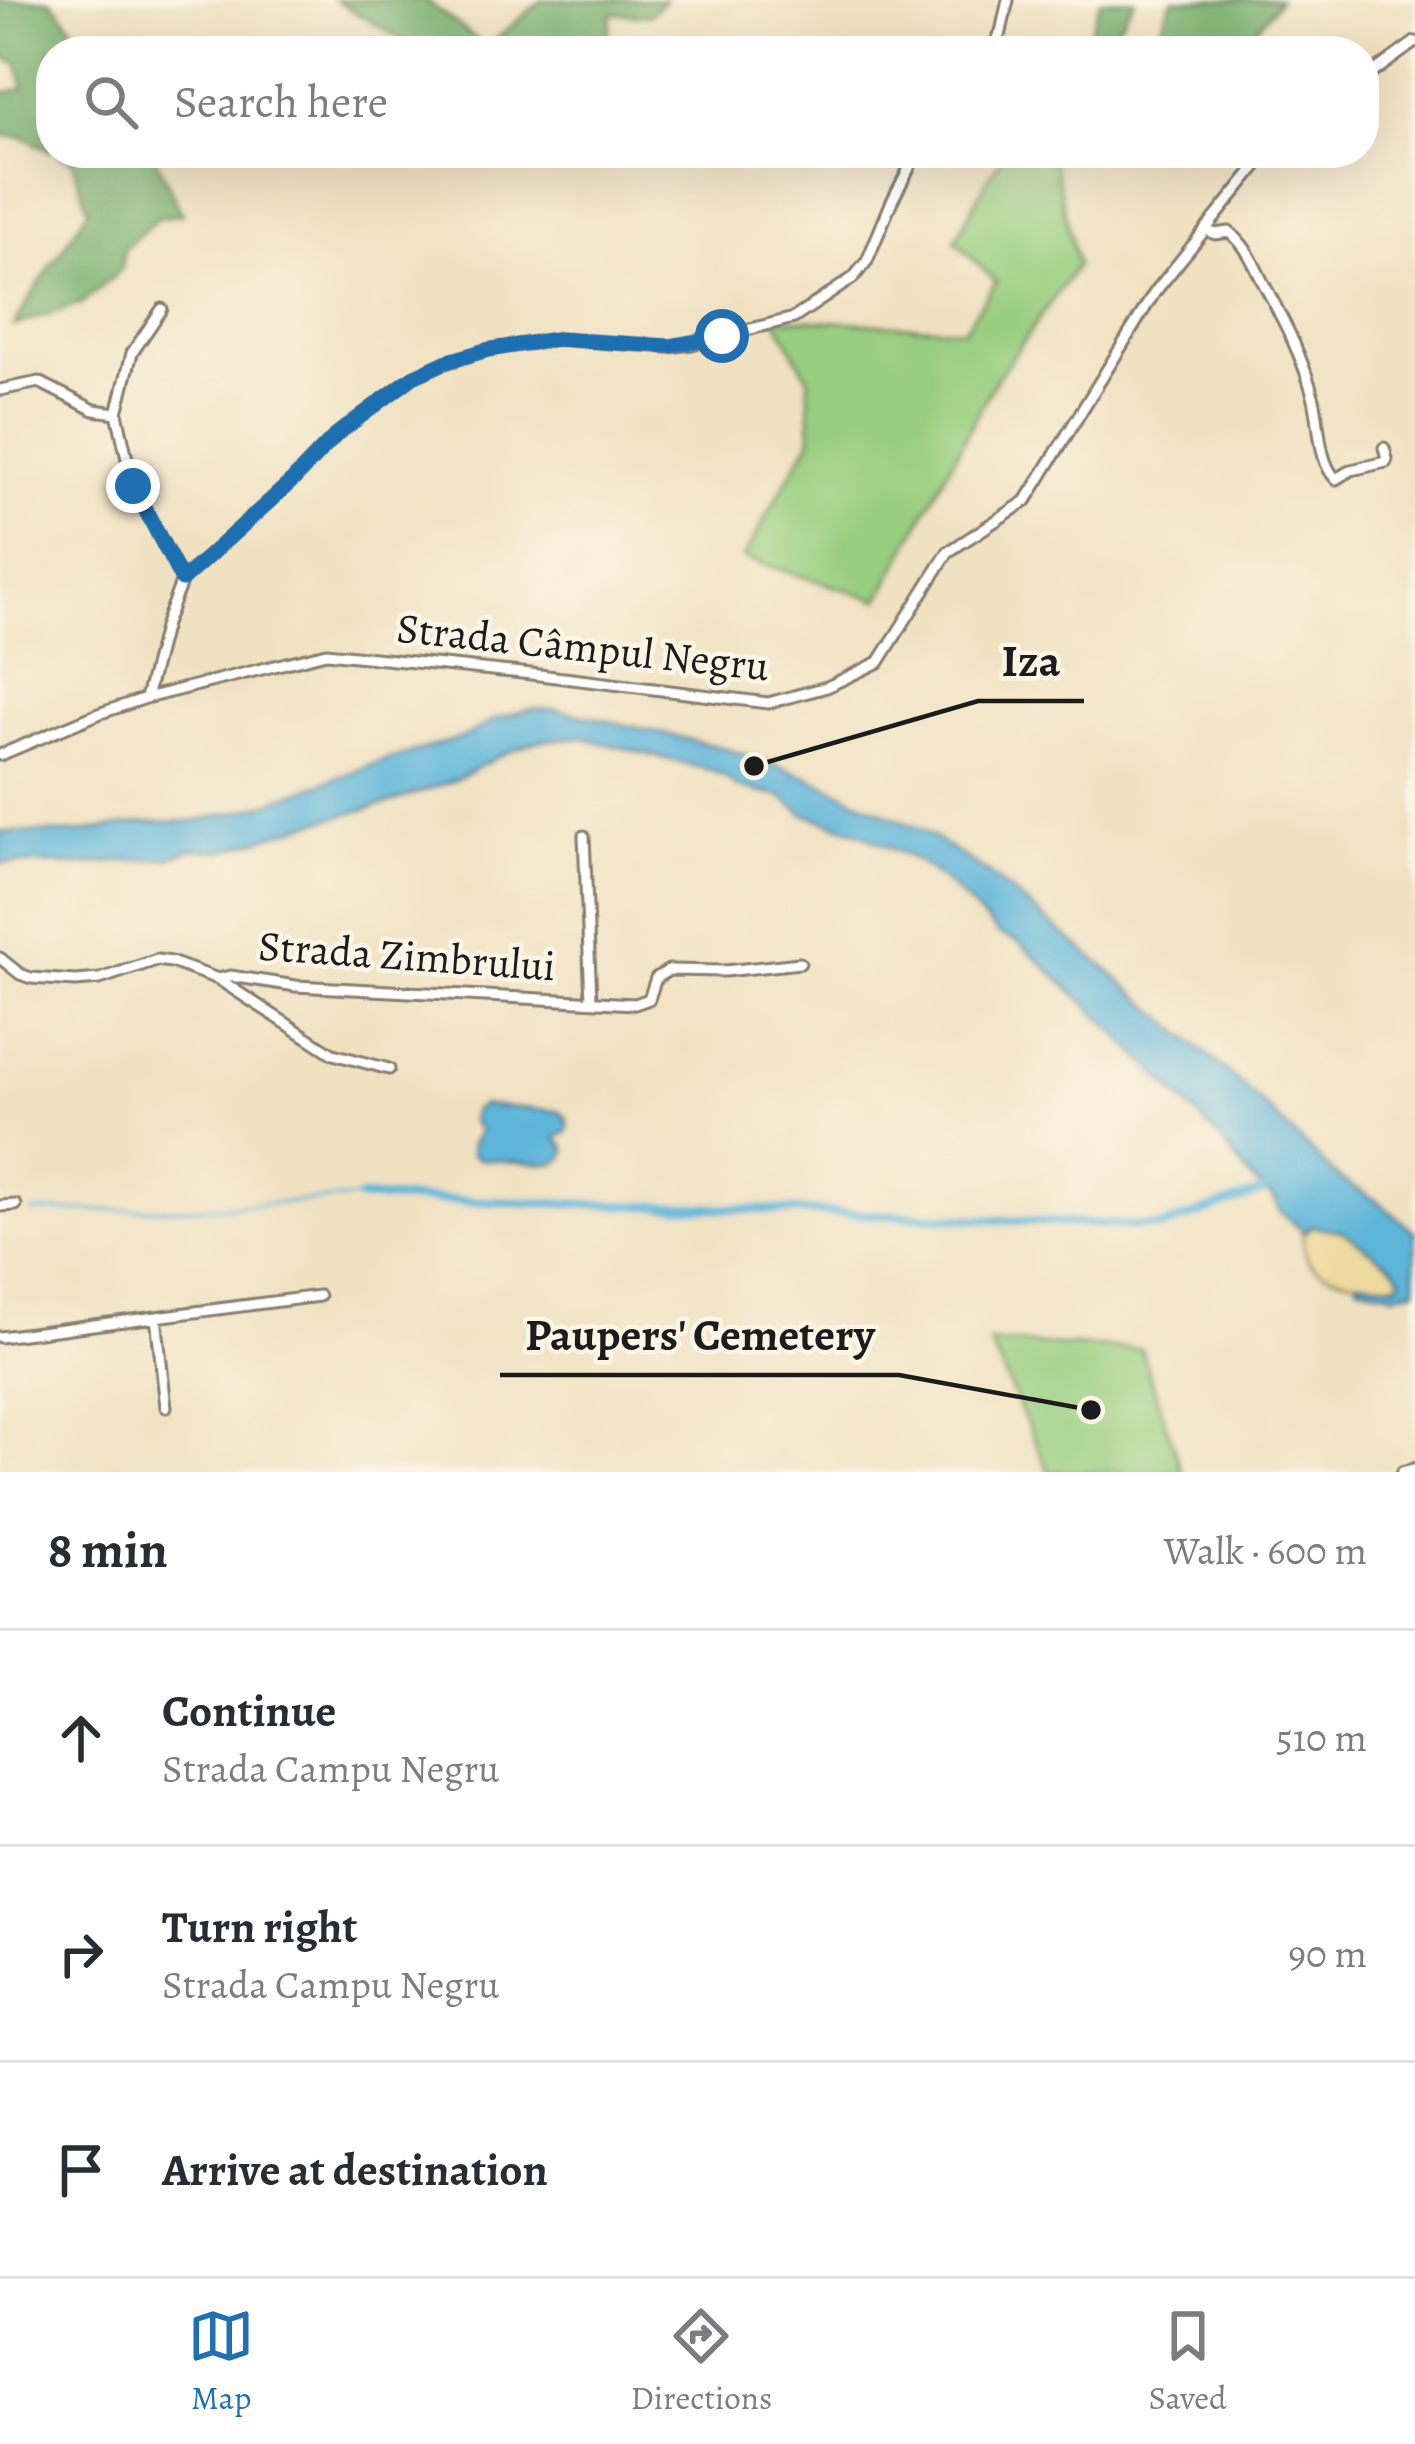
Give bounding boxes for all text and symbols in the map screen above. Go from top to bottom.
search box [36,36,1379,168]
icon: search [78,69,144,135]
text: Search here [174,71,388,133]
route start [695,309,749,363]
route end [106,459,160,513]
street label: Strada Câmpul Negru [394,599,772,694]
callout: Iza [978,620,1084,701]
text: Iza [1002,630,1061,692]
street label: Strada Zimbrului [257,917,557,994]
callout: Paupers' Cemetery [500,1294,899,1375]
text: Paupers' Cemetery [525,1304,876,1366]
text: 8 min [48,1515,168,1585]
text: Walk · 600 m [1164,1524,1367,1577]
text: Continue [162,1680,336,1742]
icon: ahead [48,1705,114,1771]
text: 510 m [1276,1711,1367,1764]
text: Strada Campu Negru [162,1742,499,1795]
text: Turn right [162,1896,357,1958]
icon: right [48,1921,114,1987]
text: 90 m [1288,1927,1367,1980]
text: Strada Campu Negru [162,1958,499,2011]
icon: arrive [48,2137,114,2203]
text: Arrive at destination [162,2139,548,2201]
tab: Map [188,2303,254,2420]
tab: Directions [631,2303,772,2420]
tab: Saved [1149,2303,1227,2420]

